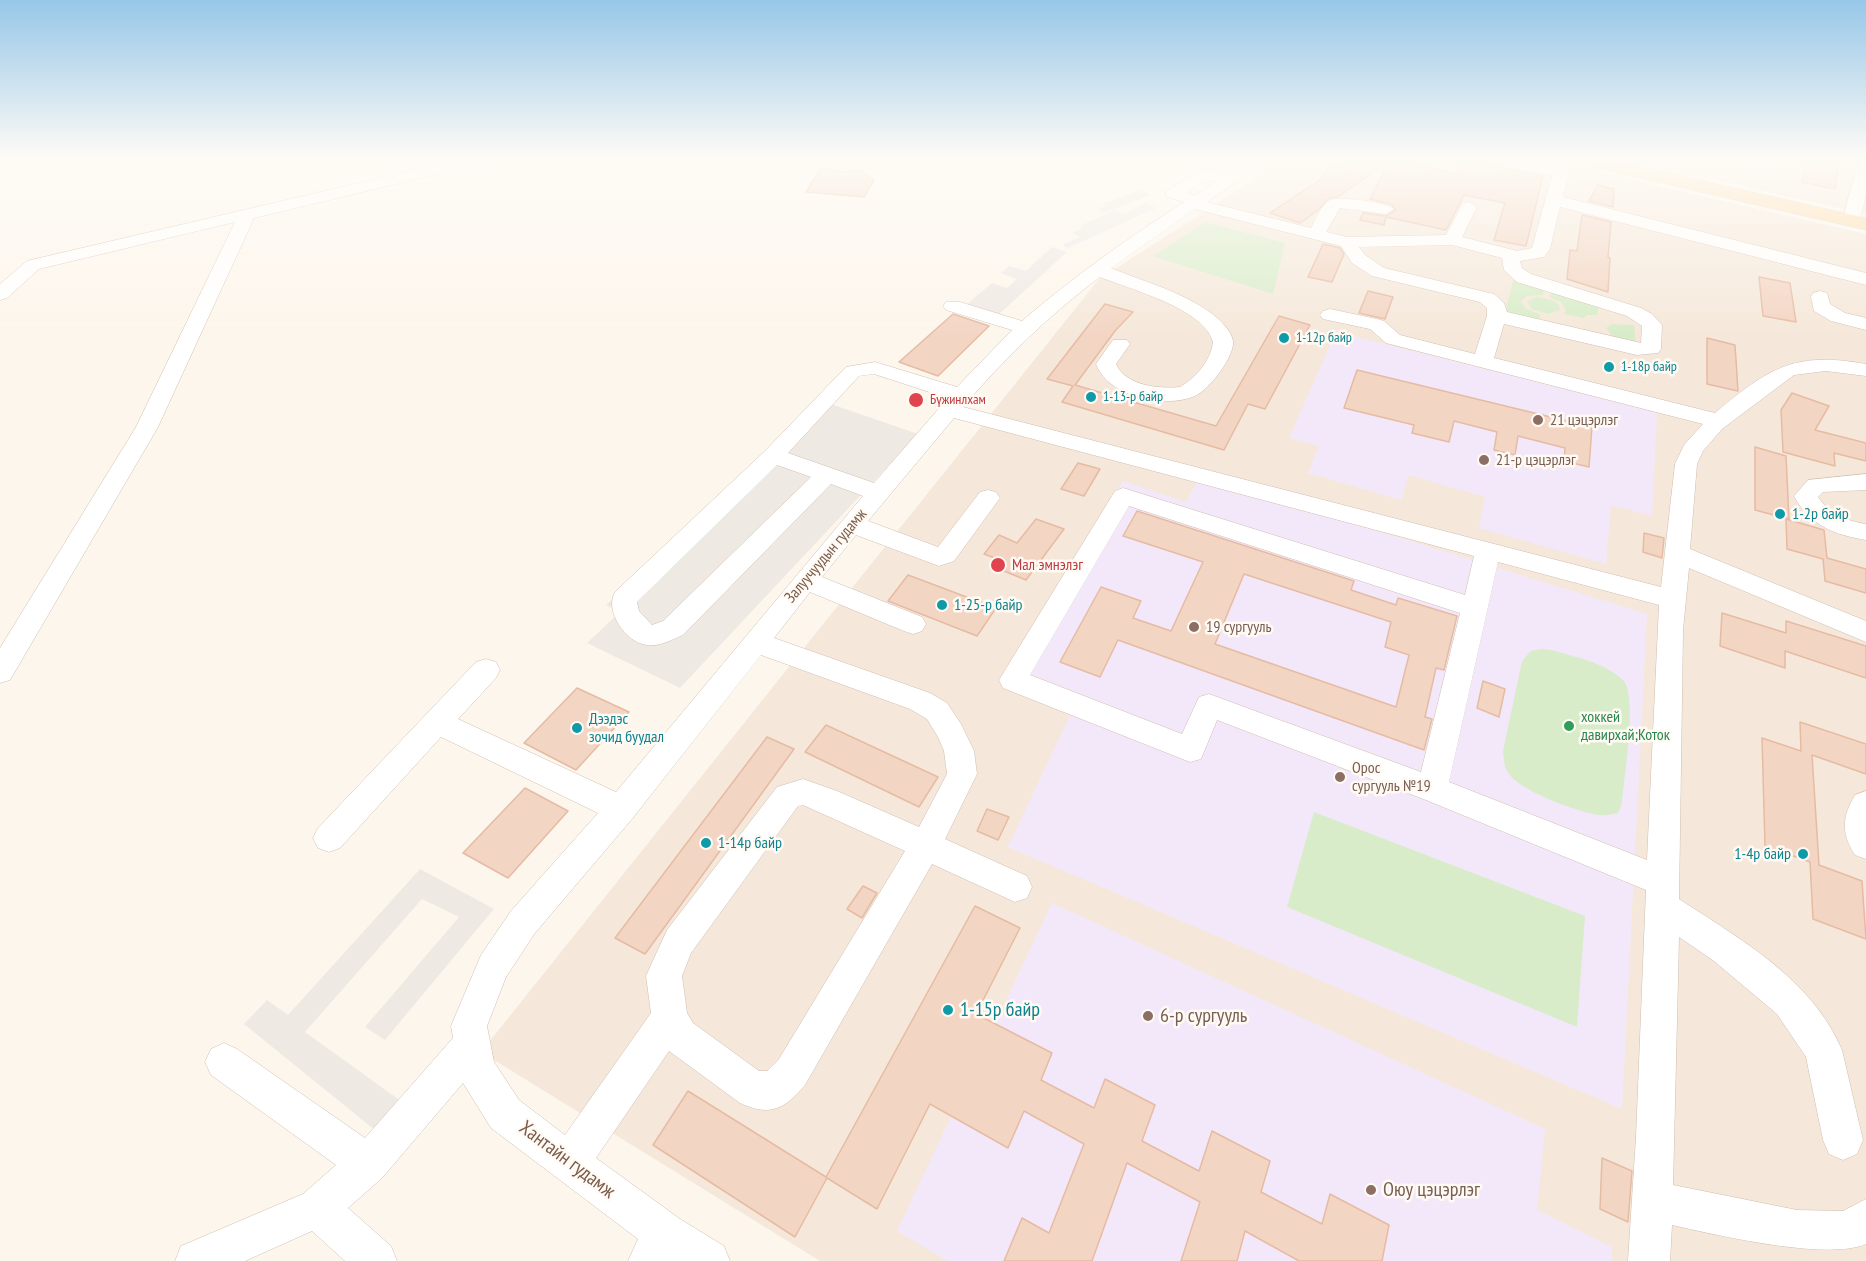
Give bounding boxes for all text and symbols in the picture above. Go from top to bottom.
place label: 1-12р байр [1296,330,1352,346]
marker: 1-12р байр [1277,331,1291,345]
place label: 1-18р байр [1621,359,1677,375]
marker: 1-18р байр [1602,360,1616,374]
place label: 1-13-р байр [1103,389,1163,405]
marker: 1-13-р байр [1084,390,1098,404]
marker: Бүжинлхам [907,391,925,409]
place label: Бүжинлхам [930,392,986,408]
place label: 21 цэцэрлэг [1550,410,1618,430]
marker: 21 цэцэрлэг [1531,413,1545,427]
place label: 21-р цэцэрлэг [1496,450,1576,470]
marker: 21-р цэцэрлэг [1477,453,1491,467]
place label: 1-2р байр [1792,504,1849,524]
street label: Залуучуудын гудамж [781,505,871,607]
marker: 1-2р байр [1773,507,1787,521]
place label: Мал эмнэлэг [1012,555,1083,575]
marker: Мал эмнэлэг [989,556,1007,574]
place label: 1-25-р байр [954,595,1023,615]
marker: 1-25-р байр [935,598,949,612]
place label: 19 сургууль [1206,617,1272,637]
marker: 19 сургууль [1187,620,1201,634]
place label: хоккей давирхай;Коток [1581,707,1670,745]
place label: Дээдэс зочид буудал [589,709,664,747]
marker: хоккей давирхай;Коток [1562,719,1576,733]
marker: Дээдэс зочид буудал [570,721,584,735]
place label: Орос сургууль №19 [1352,758,1431,796]
marker: Орос сургууль №19 [1333,770,1347,784]
place label: 1-14р байр [718,833,782,853]
marker: 1-14р байр [699,836,713,850]
place label: 1-4р байр [1734,844,1791,864]
marker: 1-4р байр [1796,847,1810,861]
place label: 1-15р байр [960,998,1040,1022]
marker: 1-15р байр [941,1003,955,1017]
place label: 6-р сургууль [1160,1004,1247,1028]
marker: 6-р сургууль [1141,1009,1155,1023]
street label: Хантайн гудамж [514,1116,620,1204]
place label: Оюу цэцэрлэг [1383,1178,1480,1202]
marker: Оюу цэцэрлэг [1364,1183,1378,1197]

